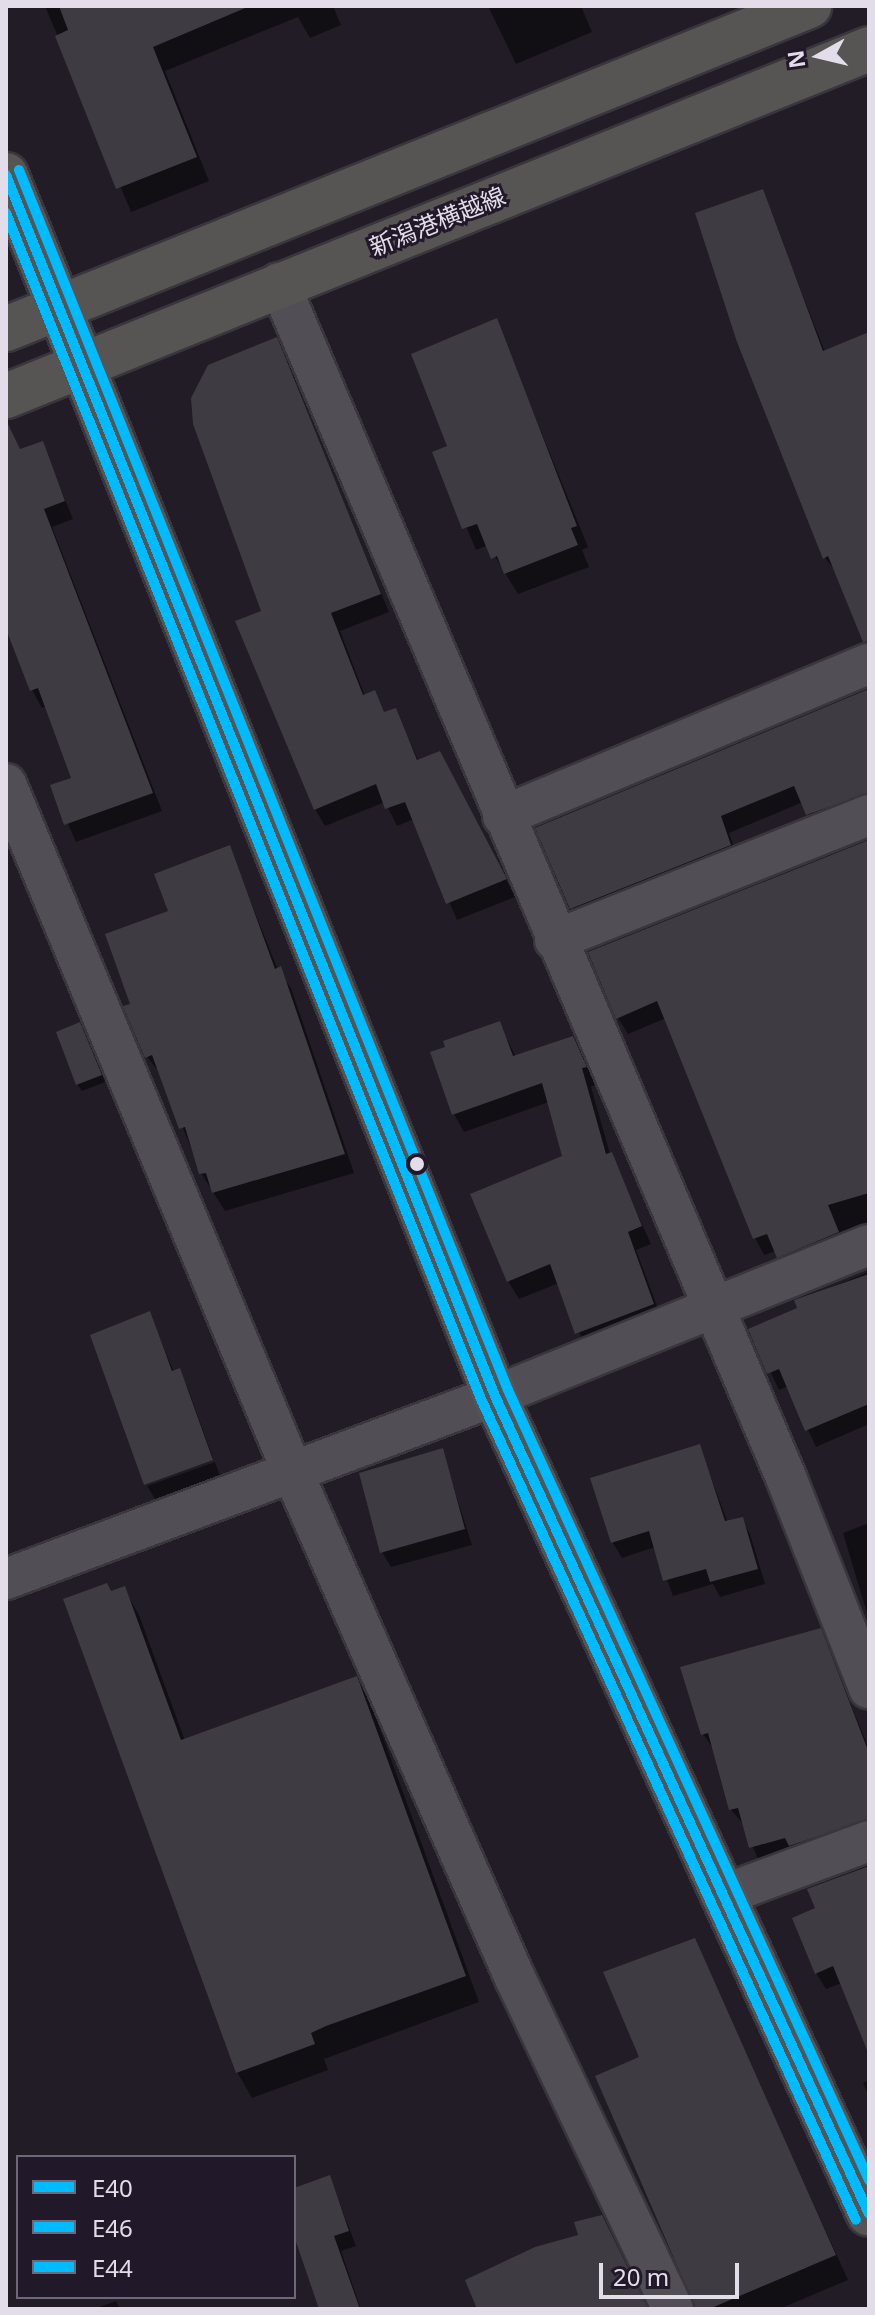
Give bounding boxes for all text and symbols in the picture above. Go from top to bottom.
north arrow [779,16,859,96]
text: N [779,48,811,70]
street label: 新潟港横越線 [365,181,509,261]
unlabelled marker [409,1156,425,1172]
legend [16,2155,296,2299]
text: E40 [92,2171,133,2204]
text: E46 [92,2211,133,2244]
scale bar [603,2247,743,2297]
text: E44 [92,2251,133,2284]
text: 20 m [613,2260,669,2293]

